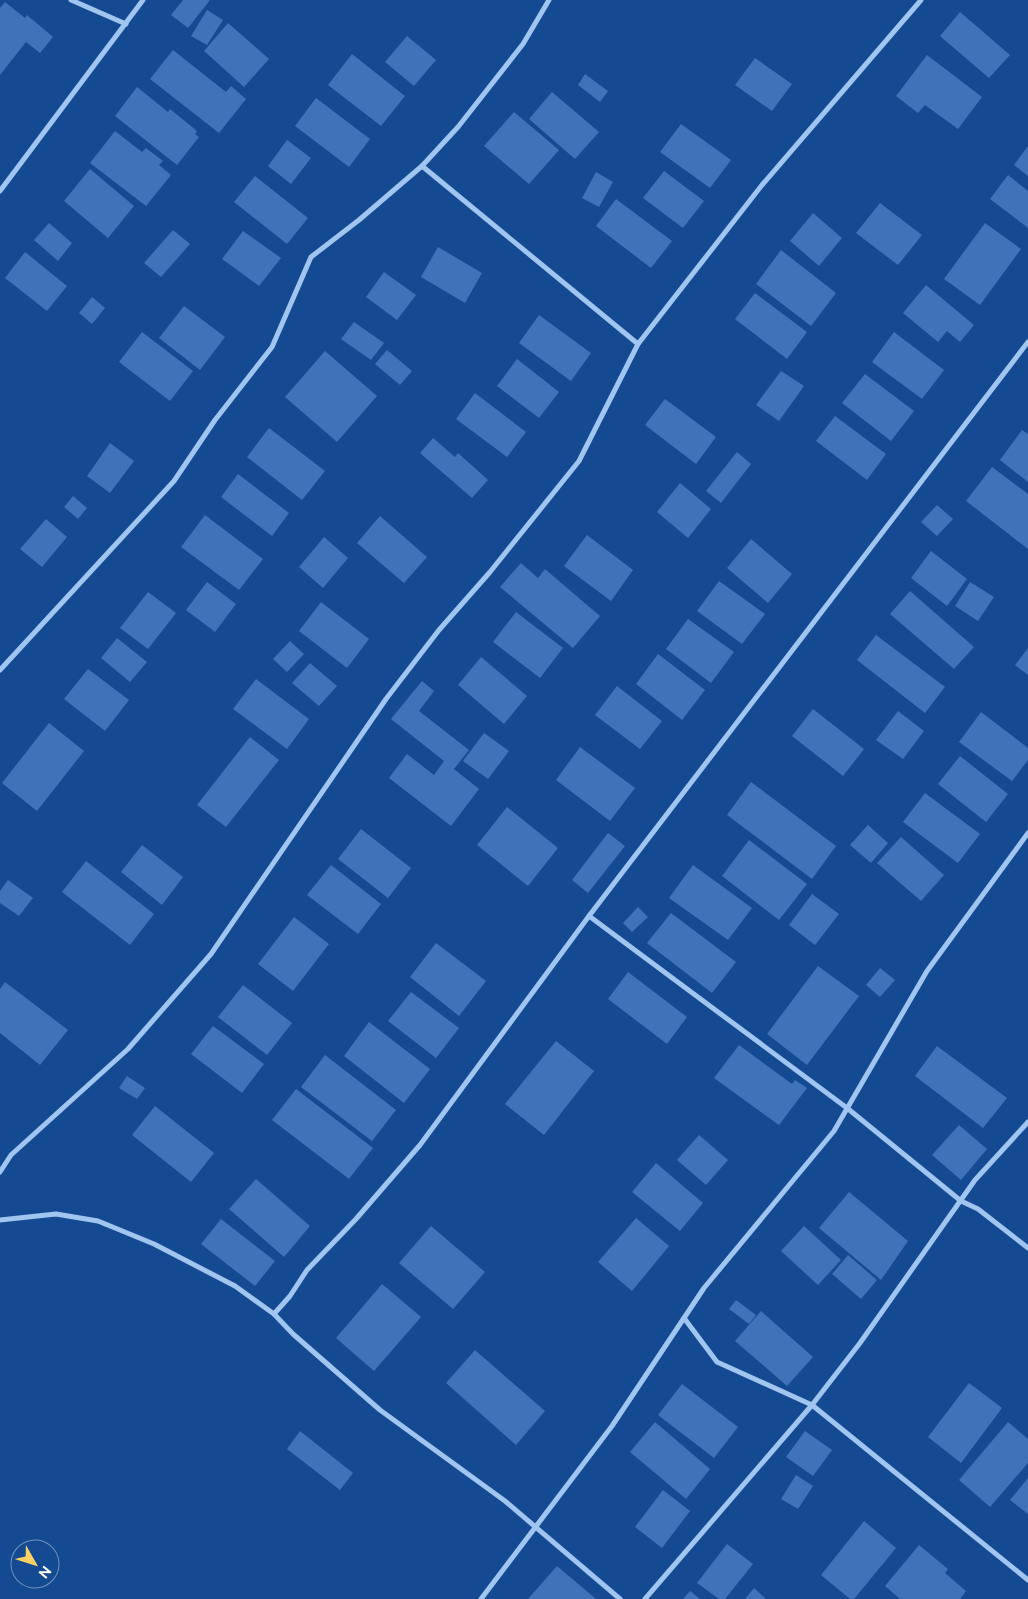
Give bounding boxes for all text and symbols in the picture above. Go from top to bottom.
north arrow [10,1539,60,1589]
text: N [36,1563,55,1581]

